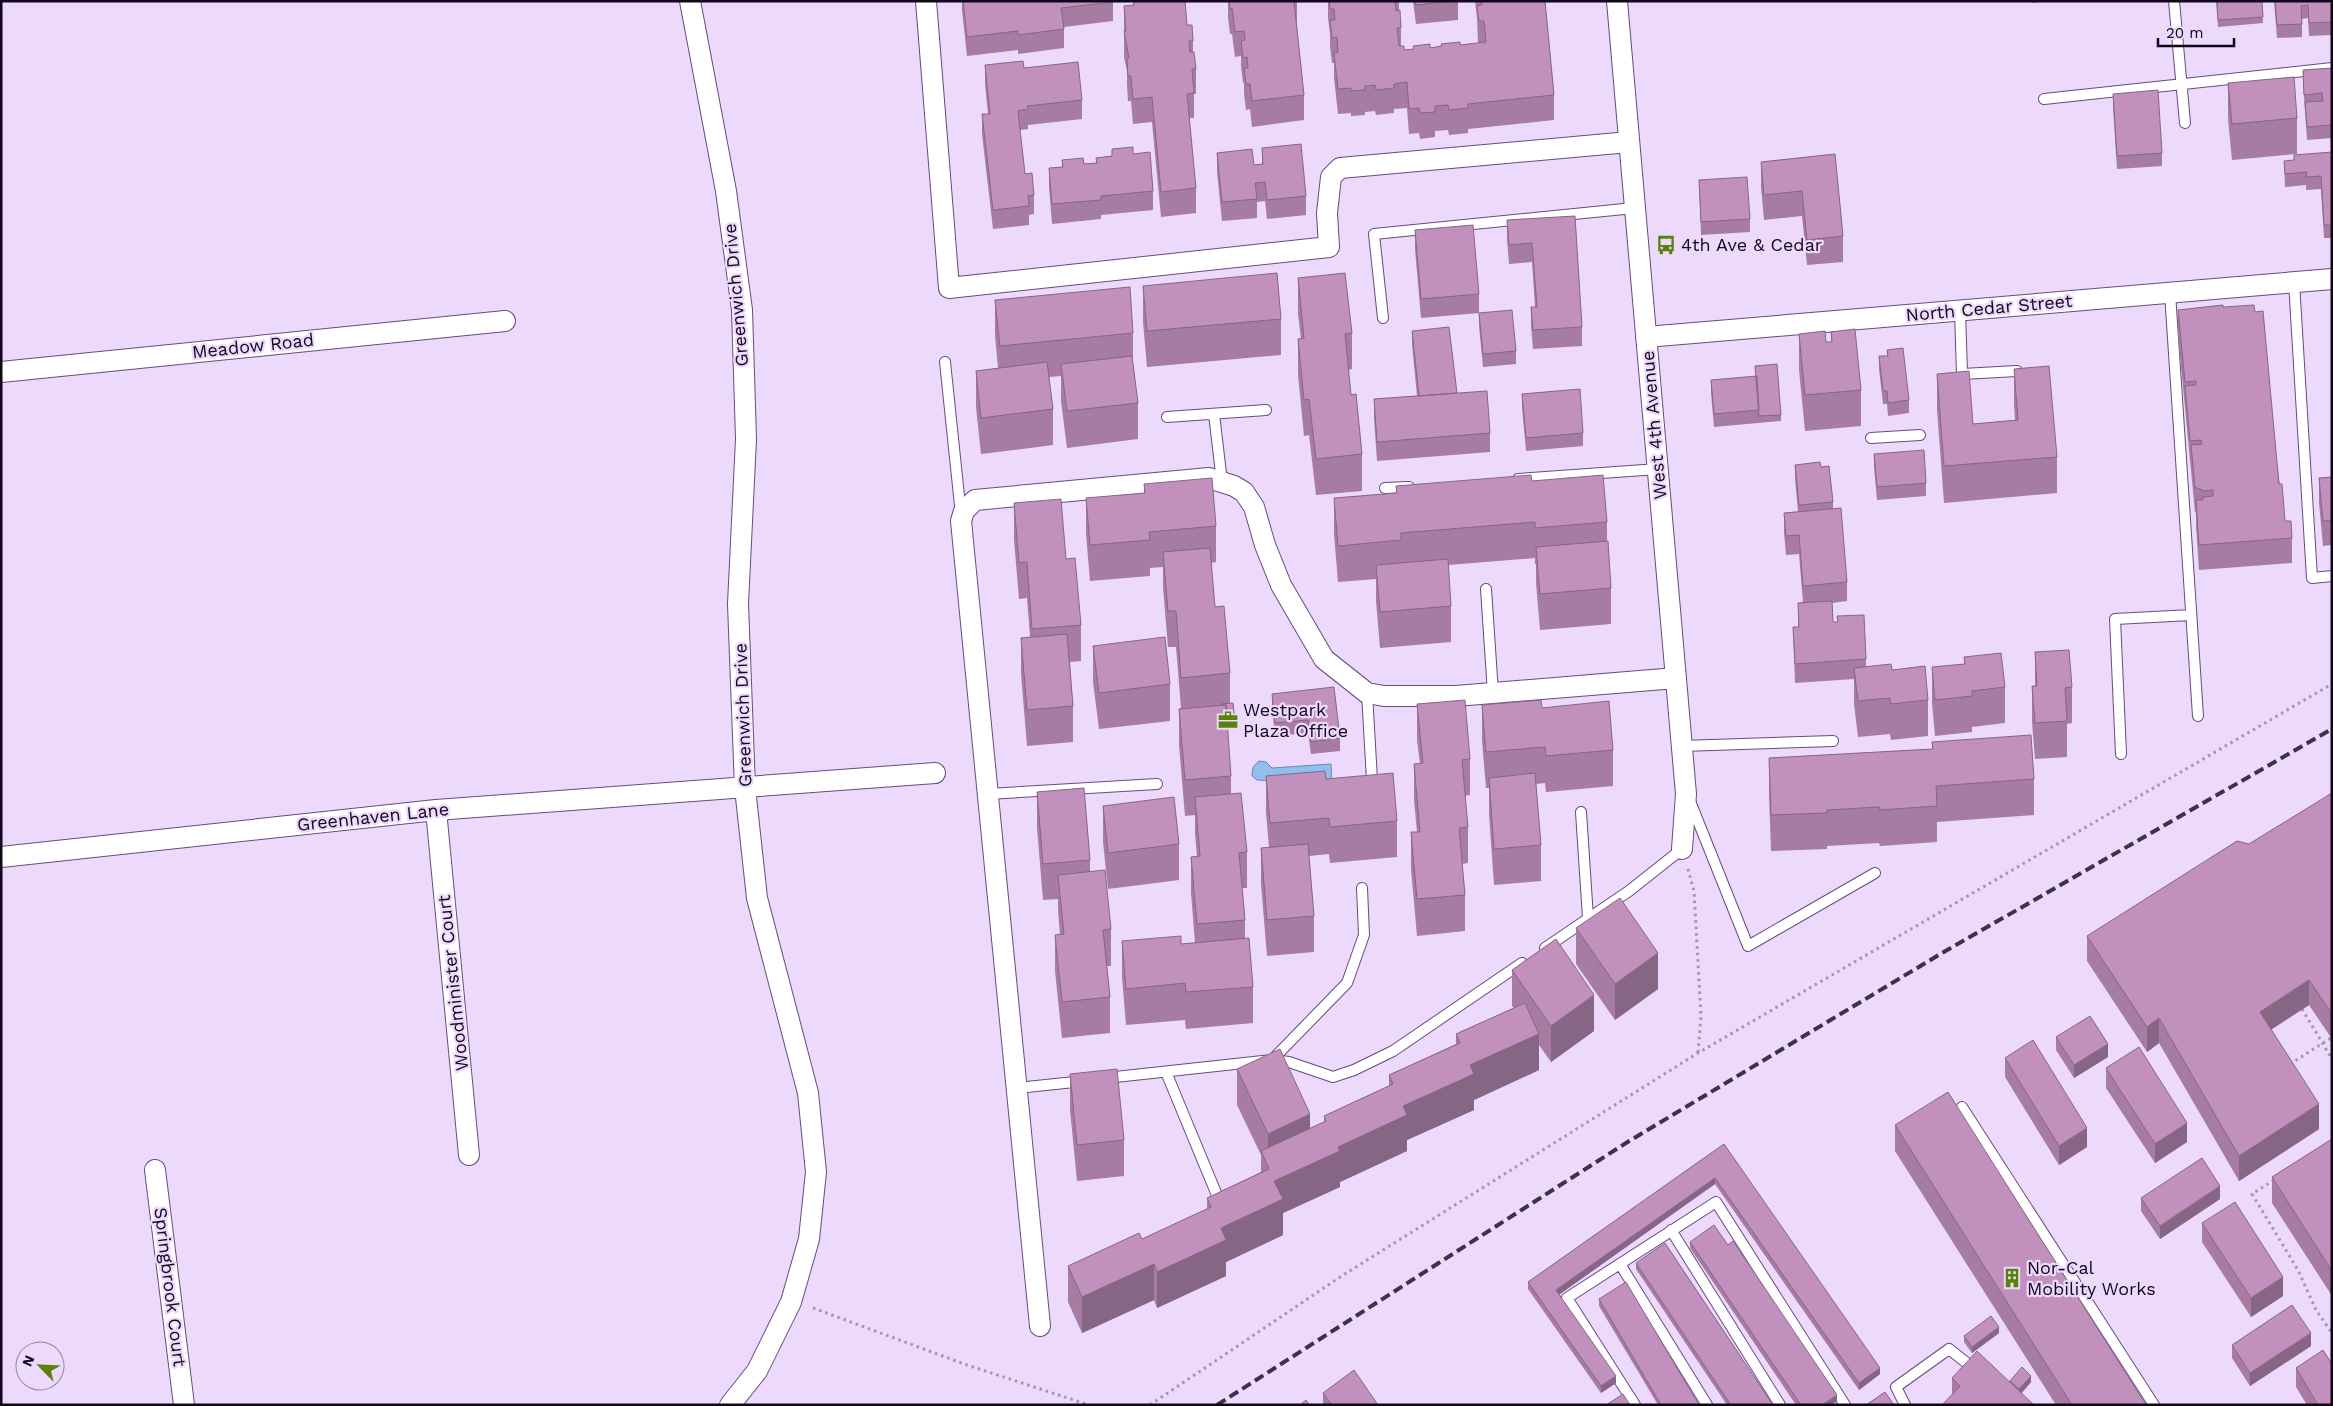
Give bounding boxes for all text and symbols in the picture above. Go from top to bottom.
scale bar [2158,15,2234,47]
text: 20 m [2166,24,2204,42]
street label: Greenwich Drive [719,222,752,368]
bus stop icon: 4th Ave & Cedar [1655,234,1677,256]
place label: 4th Ave & Cedar [1681,234,1822,255]
street label: North Cedar Street [1905,290,2073,325]
street label: Meadow Road [191,329,315,362]
street label: West 4th Avenue [1637,350,1670,500]
street label: Greenwich Drive [729,643,756,787]
place label: Westpark Plaza Office [1243,699,1348,741]
office icon: Westpark Plaza Office [1217,709,1239,731]
street label: Greenhaven Lane [296,798,450,835]
street label: Woodminister Court [433,894,472,1072]
street label: Springbrook Court [150,1206,191,1368]
place label: Nor-Cal Mobility Works [2027,1257,2156,1299]
building icon: Nor-Cal Mobility Works [2001,1267,2023,1289]
north arrow [15,1341,65,1391]
text: N [19,1353,38,1369]

